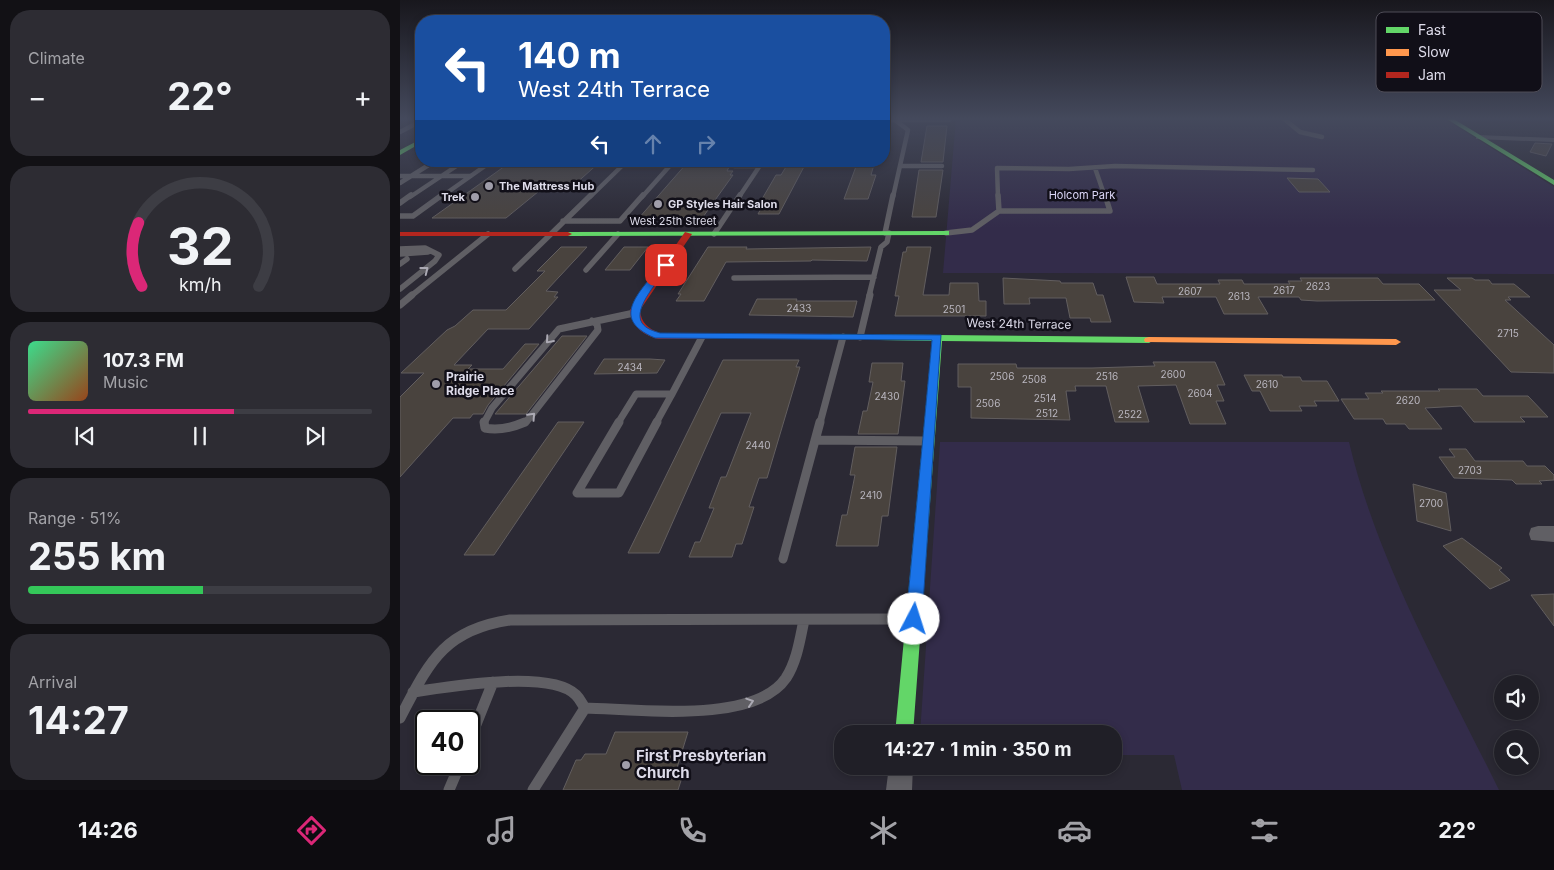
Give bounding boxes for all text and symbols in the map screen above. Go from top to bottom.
legend [1376,12,1542,92]
text: Fast [1418,21,1446,38]
text: 140 m [518,34,621,76]
icon: left [435,35,500,100]
text: Slow [1418,43,1450,60]
text: Climate [28,48,85,68]
text: Jam [1418,66,1446,83]
text: 22° [167,73,233,119]
text: West 24th Terrace [518,76,710,102]
text: − [28,80,47,114]
text: + [353,80,372,114]
icon: left [586,130,614,158]
icon: ahead [639,130,667,158]
icon: right [692,130,720,158]
place label: The Mattress Hub [499,179,594,193]
marker: The Mattress Hub [483,180,495,192]
park label: Holcom Park [1049,188,1115,202]
place label: Trek [441,190,466,204]
marker: Trek [469,191,481,203]
place label: GP Styles Hair Salon [668,197,777,211]
marker: GP Styles Hair Salon [652,198,664,210]
street label: West 25th Street [630,214,717,228]
text: 32 [167,215,233,278]
pin [645,244,687,286]
icon: arrive [652,251,680,279]
one-way arrow [419,267,428,275]
text: km/h [179,274,221,295]
house number: 2623 [1306,280,1330,292]
house number: 2617 [1273,284,1295,296]
house number: 2607 [1178,285,1202,297]
house number: 2613 [1228,290,1250,302]
house number: 2433 [787,302,811,314]
house number: 2501 [943,303,965,315]
street label: West 24th Terrace [967,315,1072,332]
house number: 2715 [1497,327,1519,339]
one-way arrow [546,334,555,343]
text: 107.3 FM [103,349,184,372]
house number: 2434 [617,361,643,373]
house number: 2600 [1161,368,1185,380]
place label: Prairie Ridge Place [446,369,514,398]
house number: 2506 [990,370,1014,382]
house number: 2516 [1096,370,1118,382]
text: Music [103,372,148,392]
house number: 2508 [1022,373,1046,385]
marker: Prairie Ridge Place [430,378,442,390]
house number: 2610 [1256,378,1278,390]
house number: 2604 [1187,387,1213,399]
house number: 2430 [875,390,899,402]
house number: 2514 [1034,392,1056,404]
house number: 2620 [1396,394,1420,406]
house number: 2506 [976,397,1000,409]
house number: 2512 [1036,407,1058,419]
house number: 2522 [1118,408,1142,420]
one-way arrow [526,412,535,421]
icon: previous [71,422,99,450]
icon: pause [186,422,214,450]
icon: next [301,422,329,450]
house number: 2440 [745,439,771,451]
house number: 2703 [1458,464,1482,476]
house number: 2410 [860,489,882,501]
house number: 2700 [1419,497,1443,509]
text: Range · 51% [28,508,121,528]
text: 255 km [28,533,166,579]
position arrow [887,592,939,644]
text: Arrival [28,672,77,692]
map controls [1494,675,1539,775]
button: sound [1494,675,1539,720]
text: 14:27 [28,697,129,743]
one-way arrow [745,698,753,708]
speed limit sign: 40 [415,710,480,775]
button: search [1494,730,1539,775]
text: 14:27 · 1 min · 350 m [884,738,1072,761]
place label: First Presbyterian Church [636,746,766,782]
marker: First Presbyterian Church [620,759,632,771]
icon: directions [294,813,329,848]
icon: music [484,813,519,848]
icon: phone [675,813,710,848]
icon: climate [866,813,901,848]
icon: car [1057,813,1092,848]
icon: filters [1247,813,1282,848]
text: 14:26 [78,817,138,843]
text: 22° [1438,817,1476,843]

